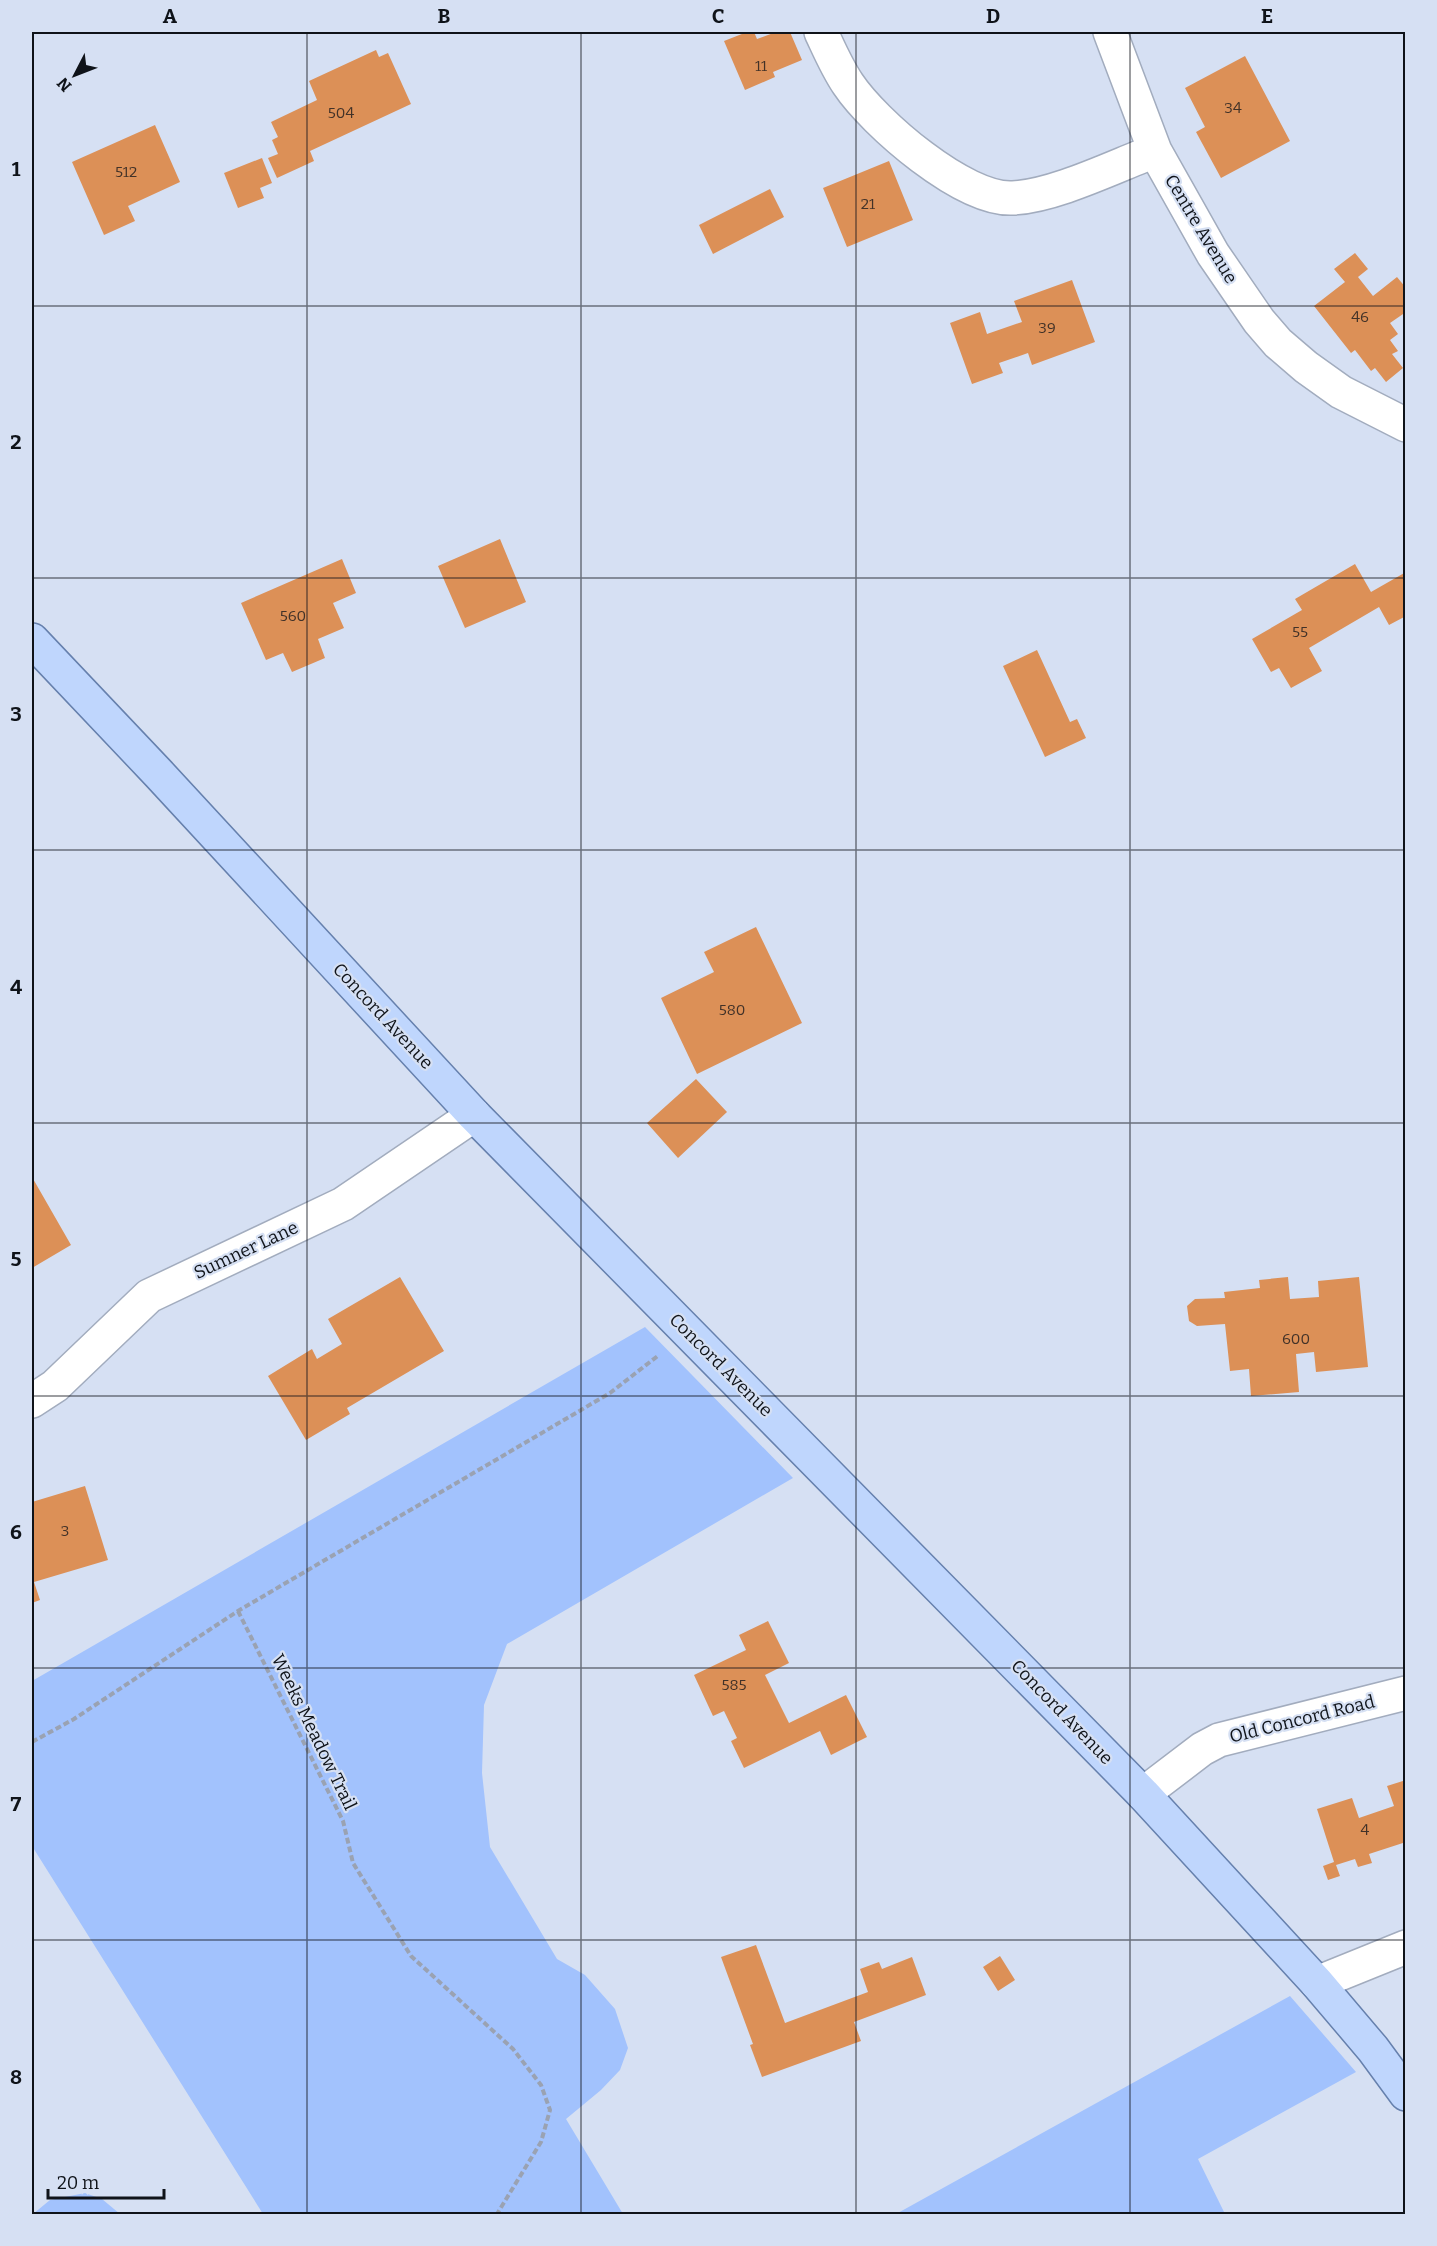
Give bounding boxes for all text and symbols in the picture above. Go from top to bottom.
text: A [163,4,178,28]
text: B [438,4,451,28]
text: C [712,4,724,28]
text: D [986,4,1000,28]
text: E [1261,4,1273,28]
north arrow [45,45,105,105]
house number: 11 [755,57,767,75]
text: N [53,74,75,96]
house number: 34 [1224,99,1242,117]
house number: 504 [328,104,354,122]
text: 1 [12,157,21,181]
house number: 512 [115,163,137,181]
street label: Centre Avenue [1160,171,1242,287]
house number: 21 [861,195,875,213]
house number: 46 [1351,308,1369,326]
house number: 39 [1038,319,1056,337]
text: 2 [10,430,22,454]
house number: 560 [280,607,306,625]
house number: 55 [1292,623,1308,641]
text: 3 [10,702,22,726]
street label: Concord Avenue [328,958,438,1074]
text: 4 [10,975,22,999]
house number: 580 [719,1001,745,1019]
street label: Sumner Lane [190,1216,302,1284]
text: 5 [11,1247,22,1271]
street label: Concord Avenue [665,1309,777,1421]
house number: 600 [1282,1330,1310,1348]
text: 6 [10,1520,22,1544]
house number: 3 [61,1522,69,1540]
street label: Weeks Meadow Trail [267,1650,361,1814]
street label: Concord Avenue [1006,1655,1118,1769]
house number: 585 [721,1676,747,1694]
street label: Old Concord Road [1227,1690,1377,1748]
text: 7 [11,1792,22,1816]
house number: 4 [1361,1821,1370,1839]
text: 8 [10,2065,22,2089]
scale bar [48,2162,164,2200]
text: 20 m [57,2172,99,2194]

